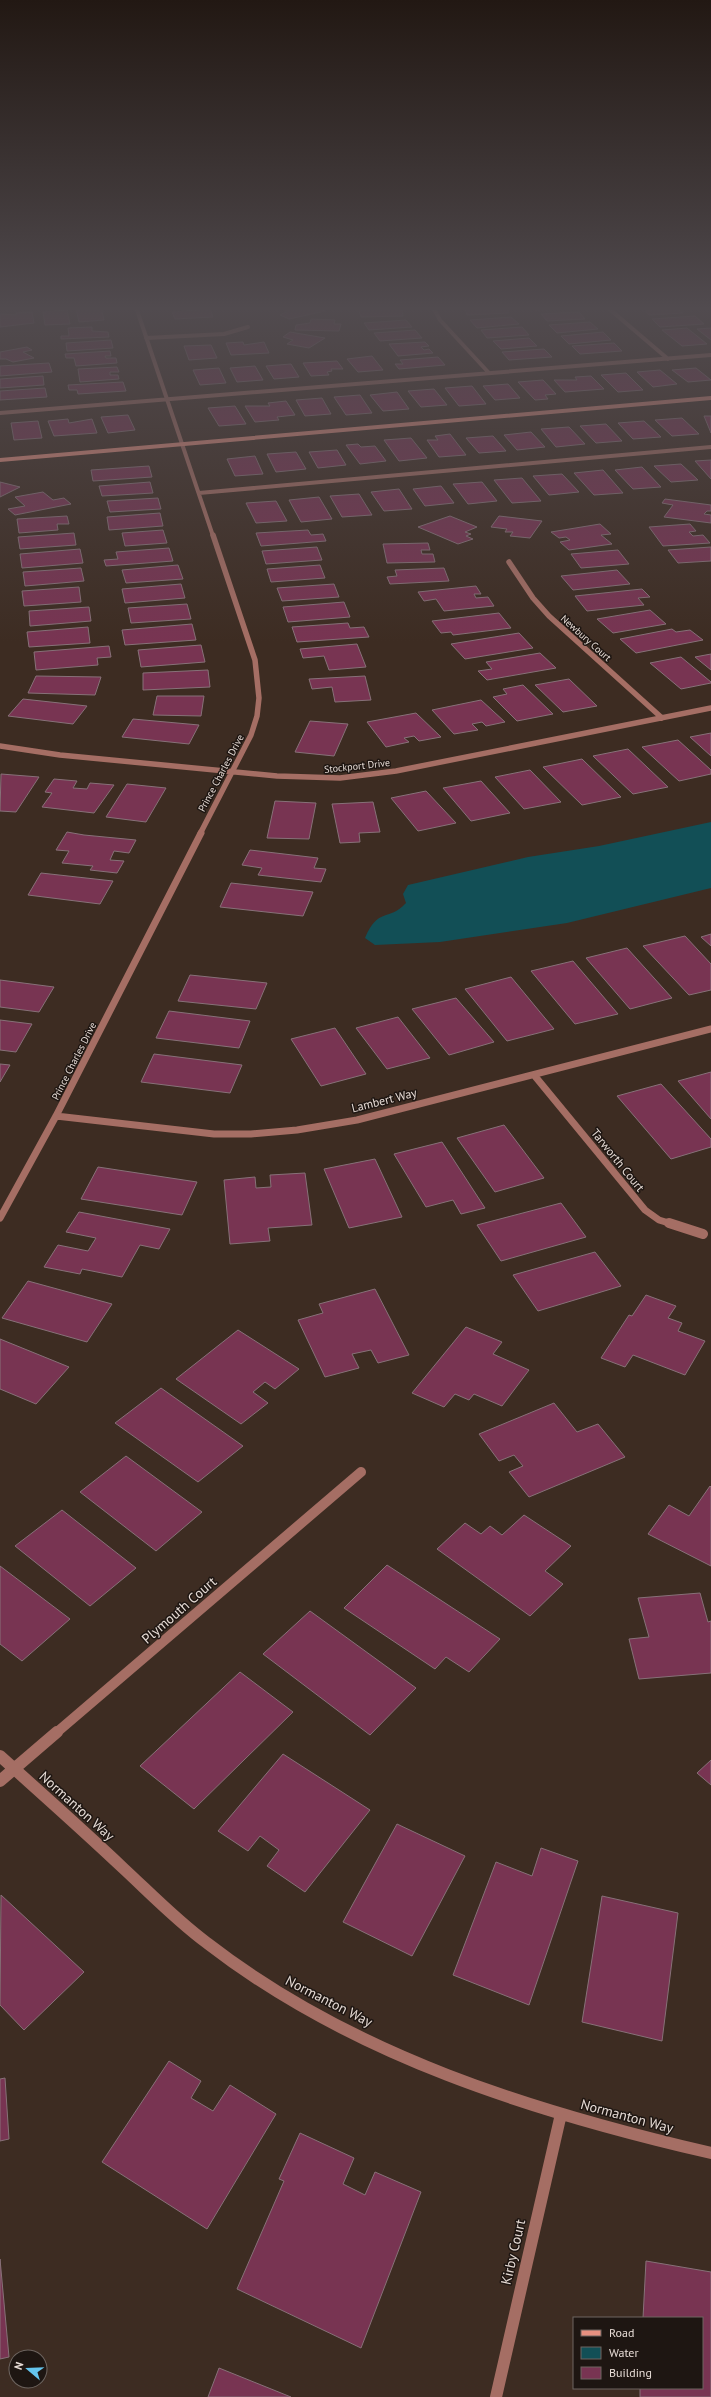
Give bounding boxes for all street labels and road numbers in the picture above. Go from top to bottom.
street label: Newbury Court [558,612,614,664]
street label: Prince Charles Drive [195,732,247,814]
street label: Stockport Drive [323,756,391,776]
street label: Prince Charles Drive [49,1020,99,1102]
street label: Lambert Way [350,1085,419,1115]
street label: Tarworth Court [588,1125,648,1195]
street label: Plymouth Court [138,1572,220,1647]
street label: Normanton Way [36,1767,119,1845]
street label: Normanton Way [282,1971,376,2031]
street label: Normanton Way [579,2095,676,2137]
street label: Kirby Court [497,2217,529,2287]

